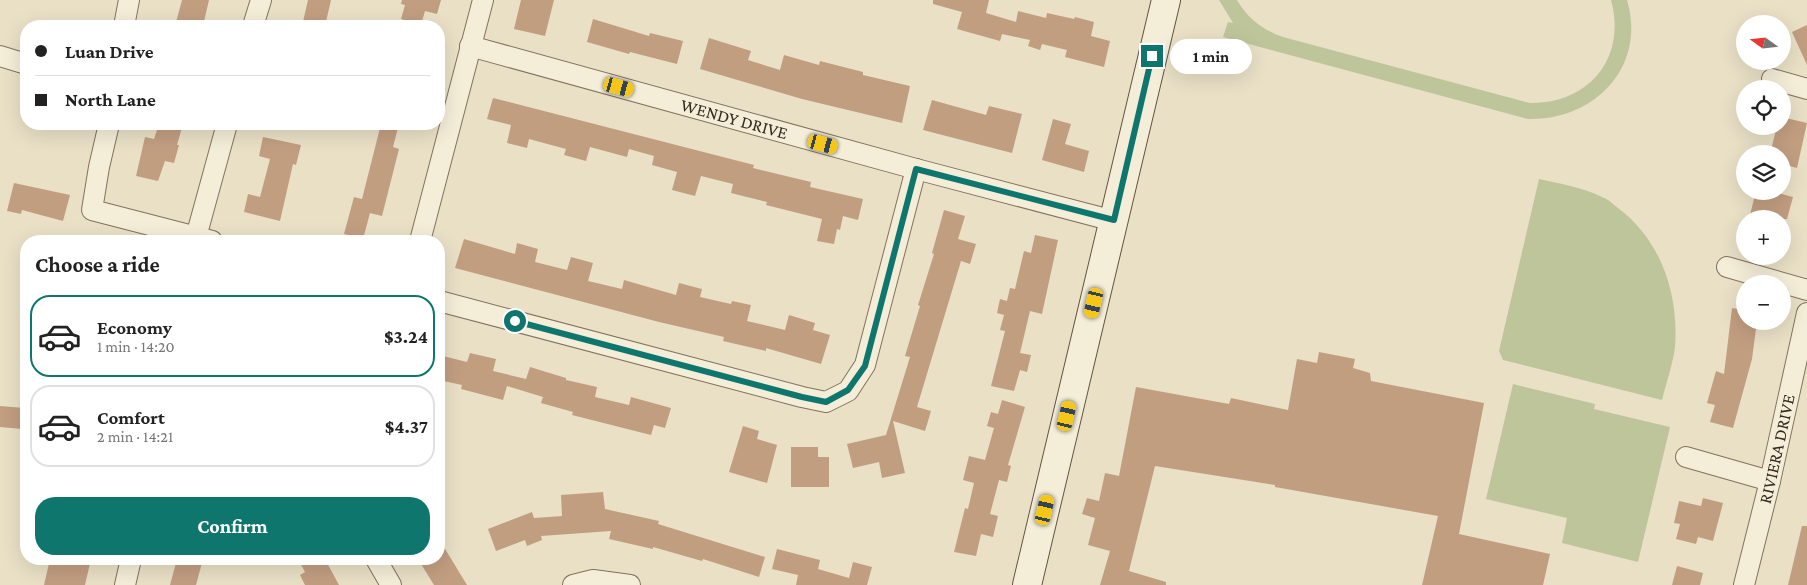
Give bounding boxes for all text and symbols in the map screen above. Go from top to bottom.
north arrow [1736,15,1791,70]
map controls [1736,15,1791,330]
callout: 1 min [1170,38,1252,74]
text: Luan Drive [65,41,154,62]
route end [1141,45,1163,67]
text: 1 min [1193,48,1229,65]
car [602,76,635,98]
button: locate [1736,80,1791,135]
text: North Lane [65,89,156,110]
street label: WENDY DRIVE [678,95,790,143]
car [806,133,839,155]
button: layers [1736,145,1791,200]
button: + [1736,210,1791,265]
text: Choose a ride [35,252,160,277]
button: − [1736,275,1791,330]
car [1083,287,1104,319]
route start [504,310,526,332]
icon: car [37,314,82,359]
text: Economy [97,317,172,338]
text: $3.24 [384,326,428,347]
text: 1 min · 14:20 [97,338,175,355]
street label: RIVIERA DRIVE [1755,392,1799,506]
car [1056,400,1077,432]
icon: car [37,404,82,449]
text: Comfort [97,407,165,428]
text: $4.37 [385,416,428,437]
text: 2 min · 14:21 [97,428,173,445]
car [1034,494,1055,526]
button: Confirm [35,497,430,555]

